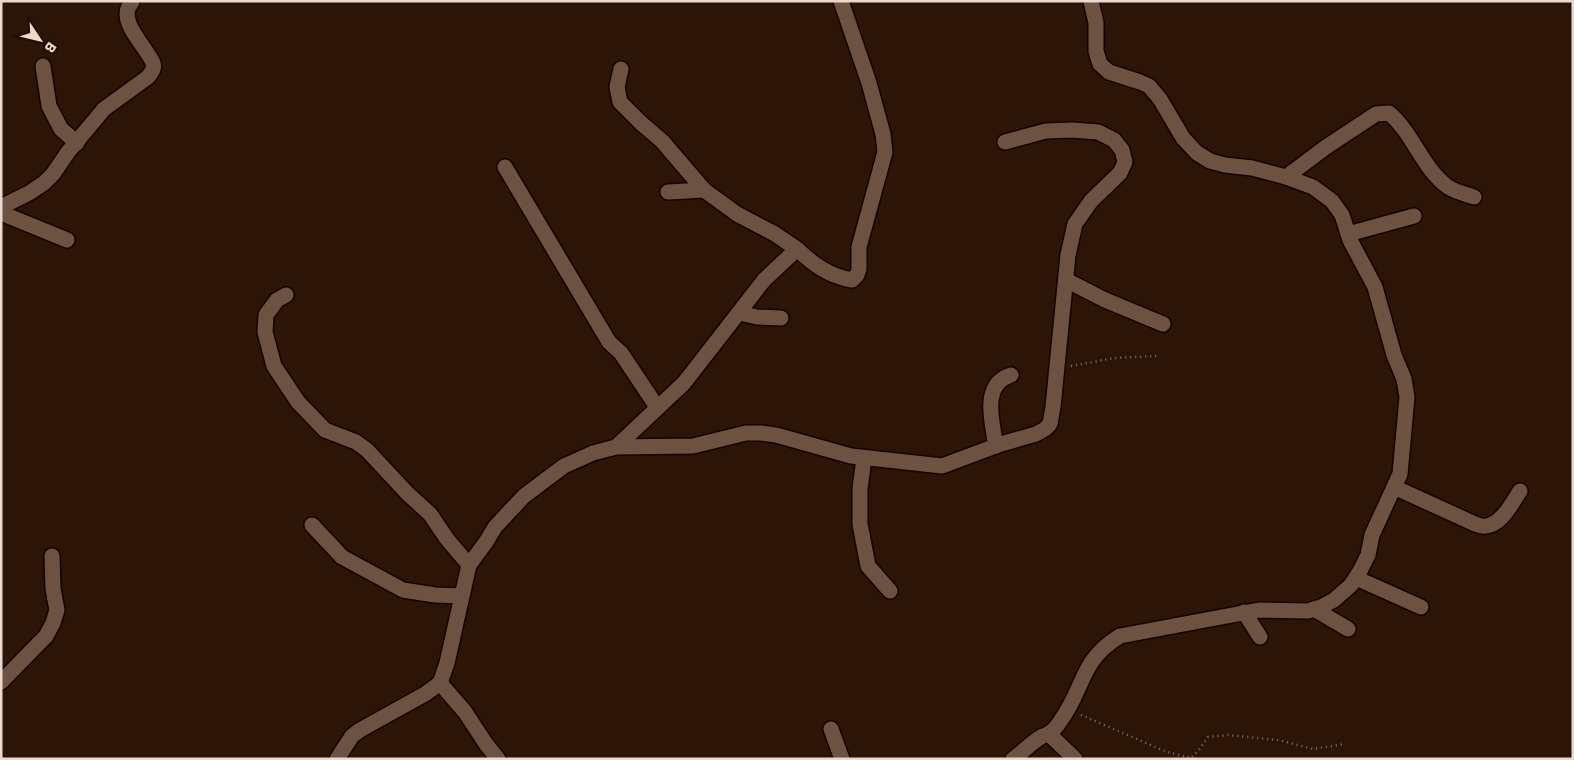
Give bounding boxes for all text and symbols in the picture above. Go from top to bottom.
north arrow [15,15,65,65]
text: B [41,38,61,56]

